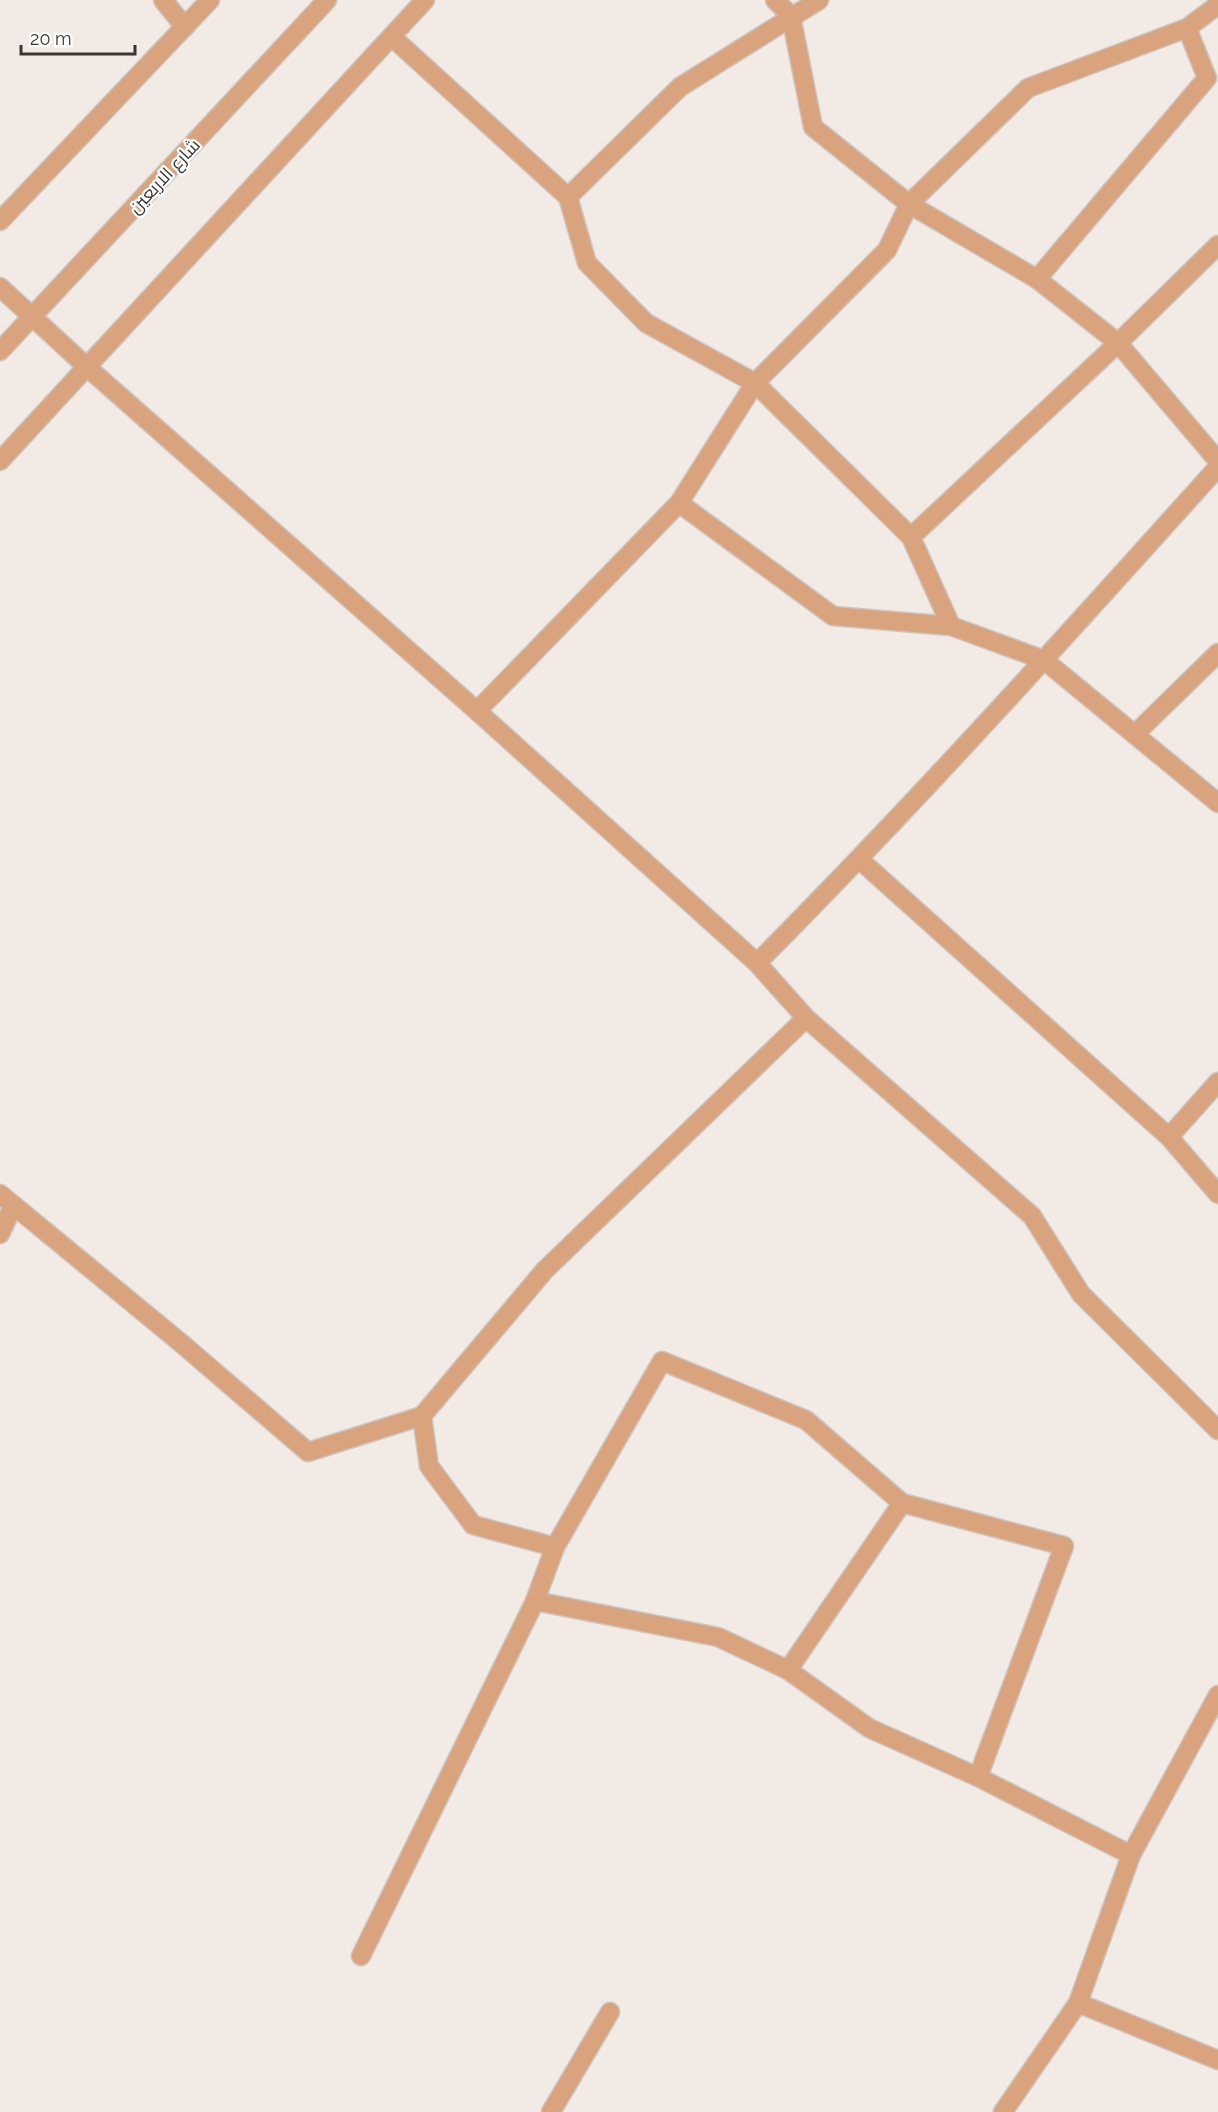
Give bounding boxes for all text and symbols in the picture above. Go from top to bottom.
scale bar [21,18,135,56]
text: 20 m [30,28,72,49]
street label: شارع الاربعين [124,134,205,219]

